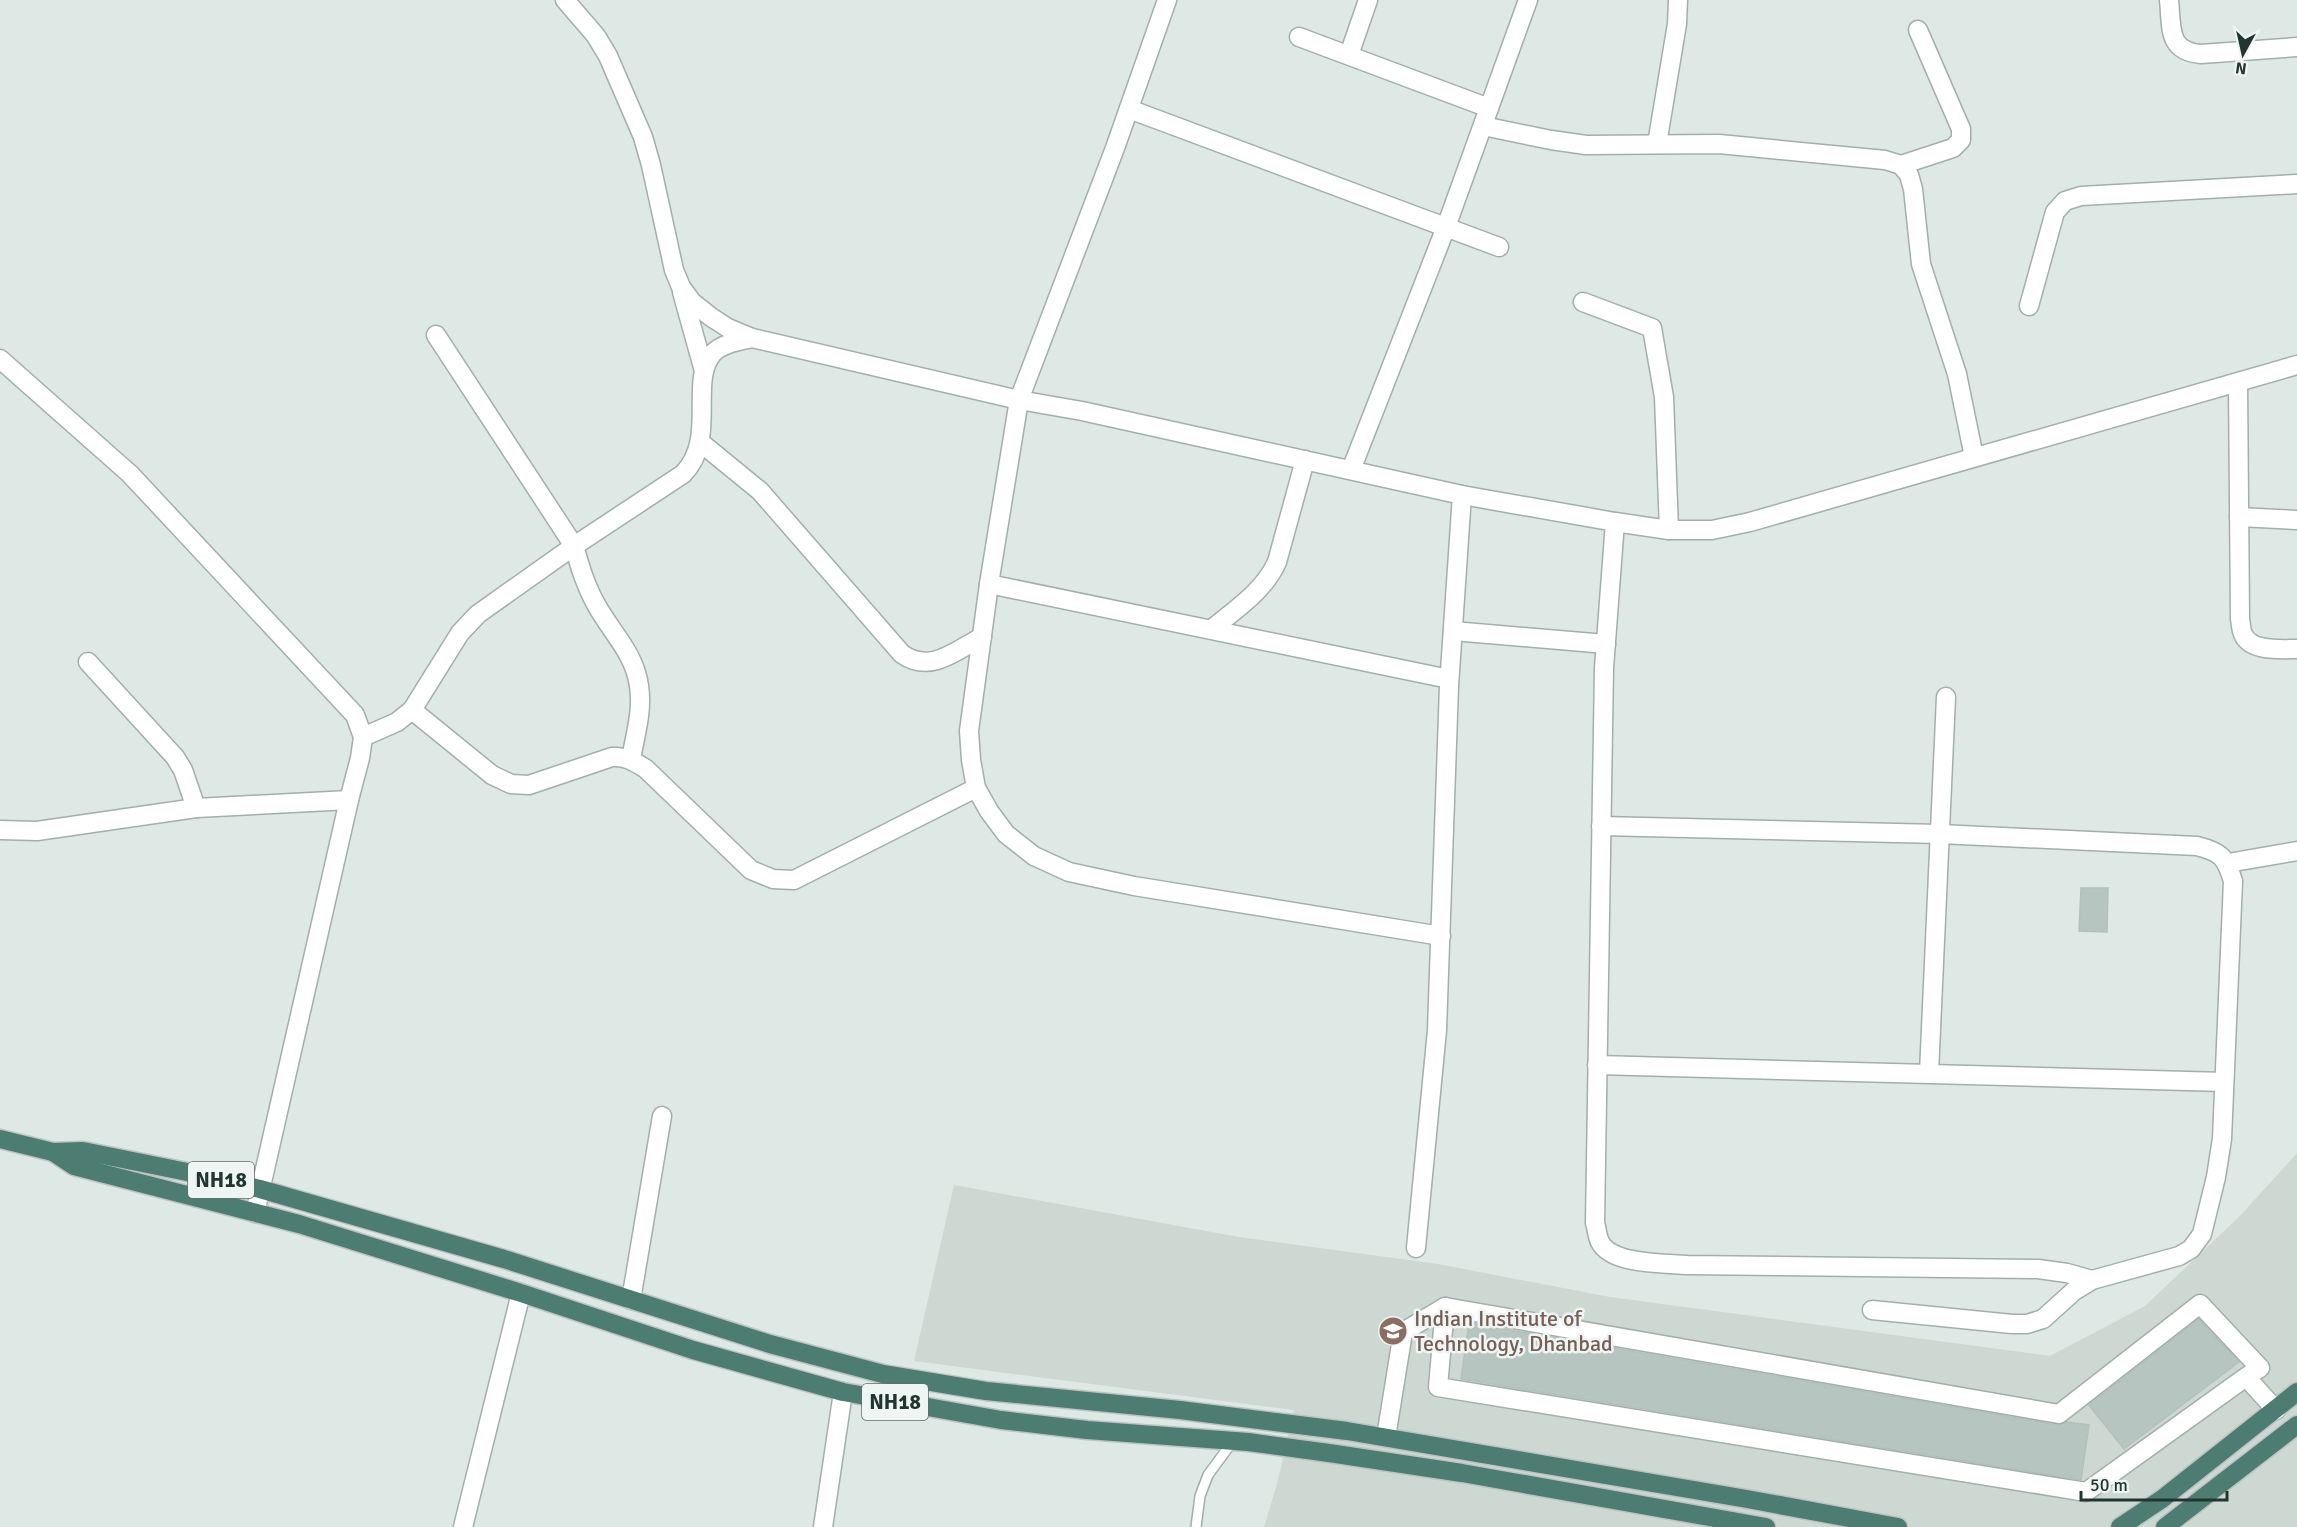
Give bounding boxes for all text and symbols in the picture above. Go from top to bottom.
north arrow [2213,24,2273,84]
text: N [2234,57,2248,79]
road number: NH18 [188,1162,254,1198]
place label: Indian Institute of Technology, Dhanbad [1414,1305,1613,1357]
school or university icon: Indian Institute of Technology, Dhanbad [1377,1315,1409,1347]
road number: NH18 [862,1384,928,1420]
scale bar [2081,1464,2226,1502]
text: 50 m [2090,1474,2128,1496]

